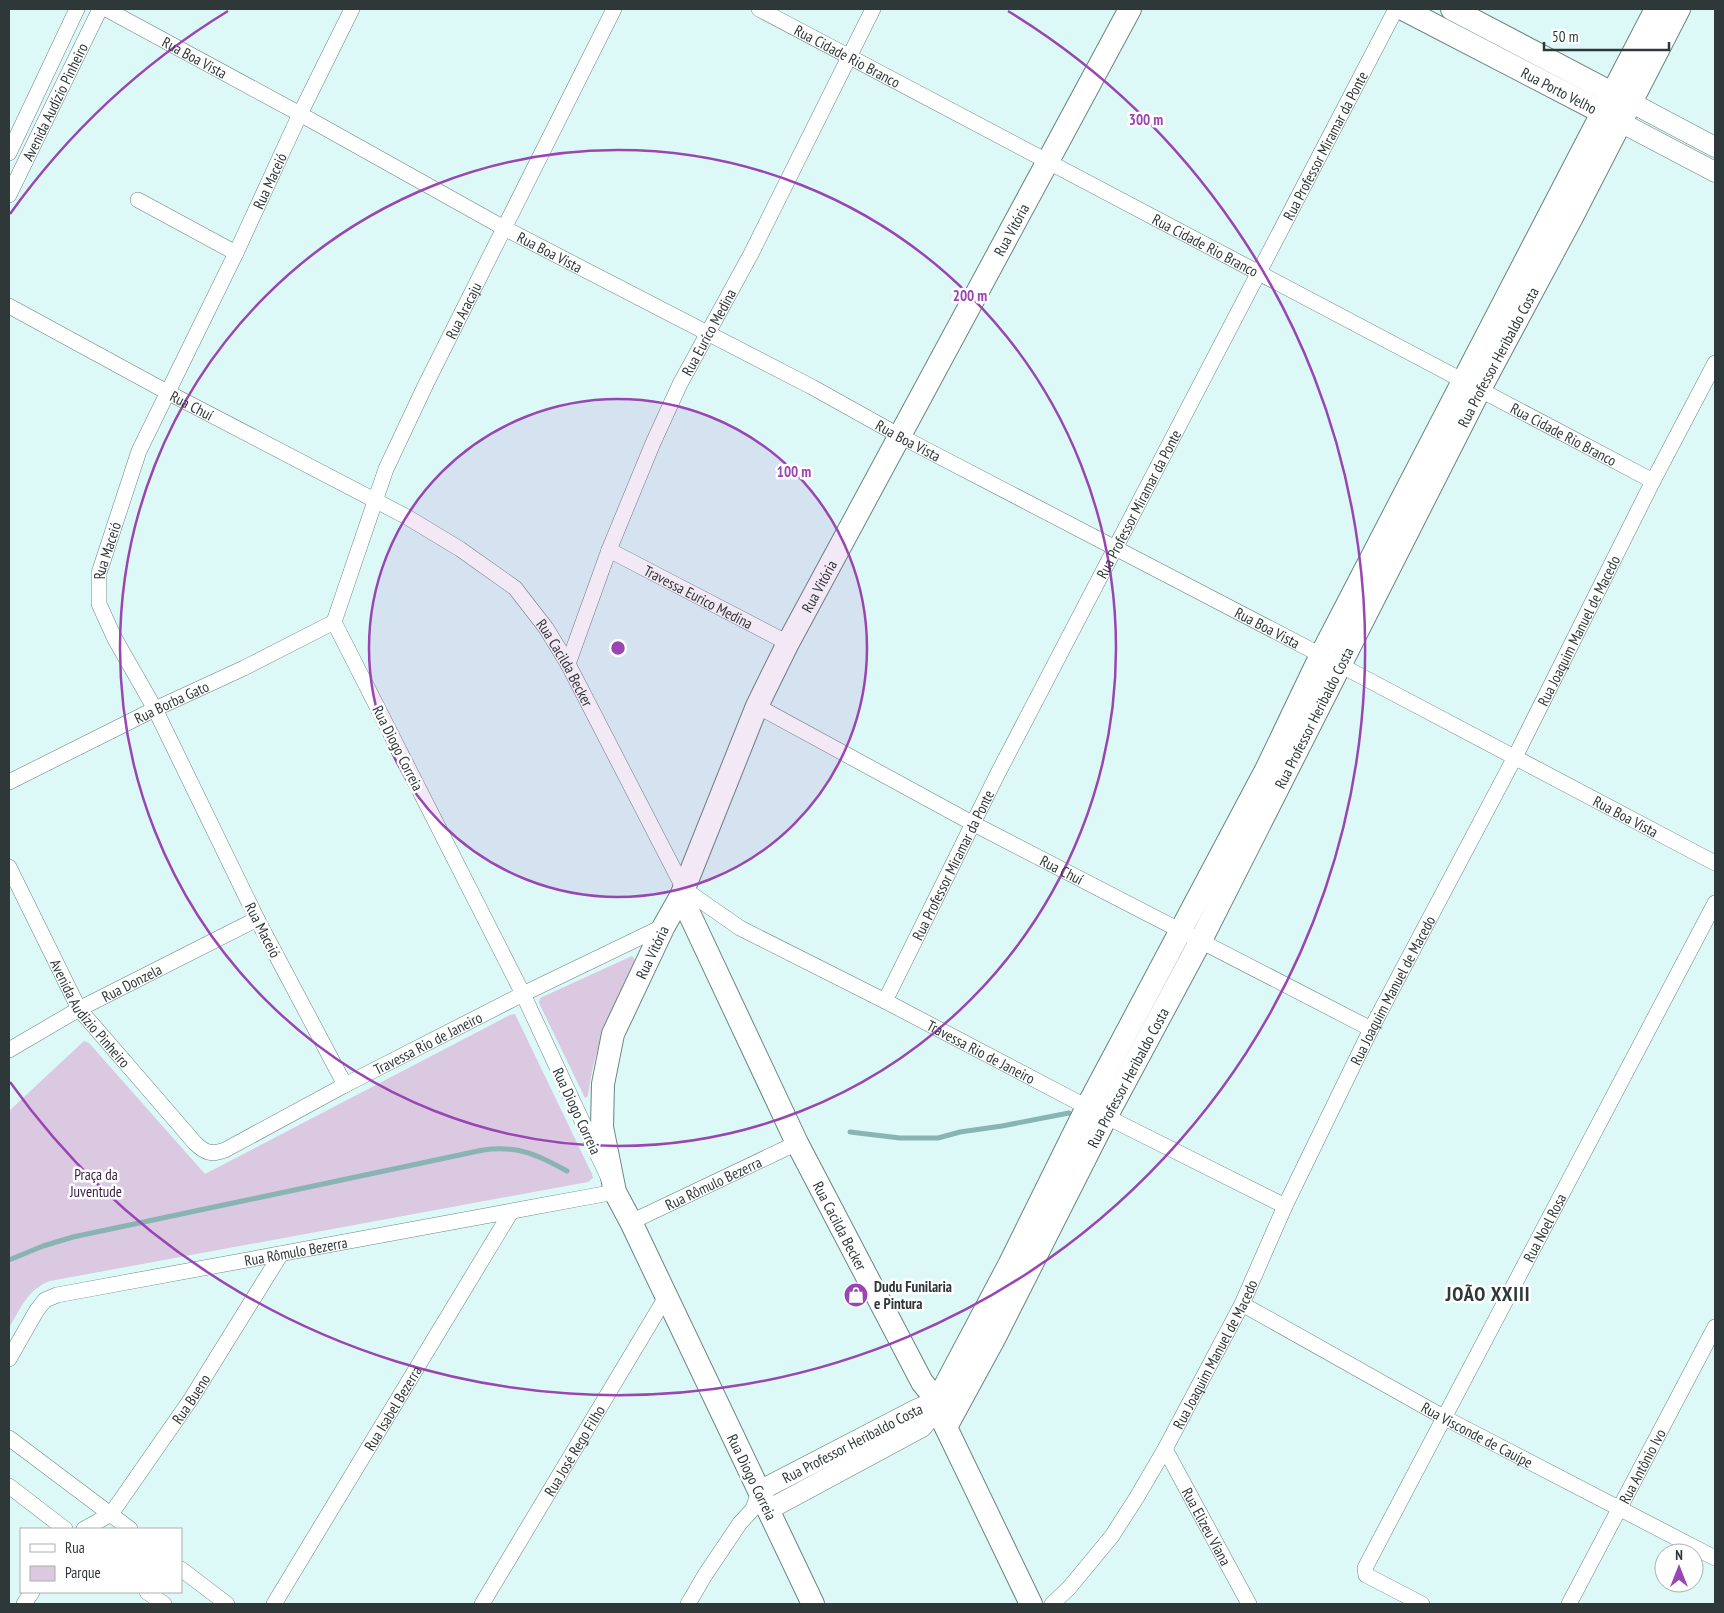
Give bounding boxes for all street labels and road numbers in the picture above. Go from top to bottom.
street label: Rua Cidade Rio Branco [791,20,904,91]
street label: Rua Boa Vista [159,32,230,82]
street label: Avenida Audízio Pinheiro [18,40,92,164]
street label: Rua Porto Velho [1518,63,1600,118]
street label: Rua Professor Miramar da Ponte [1278,68,1371,223]
street label: Rua Maceió [248,150,290,212]
street label: Rua Vitória [989,200,1033,259]
street label: Rua Cidade Rio Branco [1149,209,1262,280]
street label: Rua Boa Vista [514,227,586,276]
street label: Rua Aracaju [441,279,485,342]
street label: Rua Professor Heribaldo Costa [1453,284,1542,430]
street label: Rua Euríco Medina [677,285,740,379]
street label: Rua Chuí [167,386,217,424]
street label: Rua Cidade Rio Branco [1508,398,1620,470]
street label: Rua Boa Vista [873,415,944,465]
street label: Rua Professor Miramar da Ponte [1092,426,1185,581]
street label: Rua Maceió [90,519,125,579]
street label: Rua Joaquim Manuel de Macedo [1533,552,1624,709]
street label: Rua Vitória [797,557,841,615]
street label: Travessa Eurico Medina [641,560,756,633]
street label: Rua Boa Vista [1232,603,1303,652]
street label: Rua Cacilda Becker [533,615,598,710]
street label: Rua Professor Heribaldo Costa [1270,644,1357,791]
street label: Rua Borba Gato [131,676,212,727]
street label: Rua Diogo Correia [368,702,428,794]
street label: Rua Professor Miramar da Ponte [907,787,998,943]
street label: Rua Boa Vista [1590,791,1662,841]
street label: Rua Chuí [1037,850,1087,889]
street label: Rua Maceió [241,899,285,961]
street label: Rua Joaquim Manuel de Macedo [1346,912,1439,1068]
street label: Rua Vitória [631,922,672,982]
street label: Avenida Audízio Pinheiro [46,956,135,1071]
street label: Rua Donzela [98,959,165,1006]
street label: Rua Professor Heribaldo Costa [1083,1004,1173,1151]
street label: Travessa Rio de Janeiro [370,1007,485,1078]
street label: Travessa Rio de Janeiro [924,1015,1038,1088]
street label: Rua Diogo Correia [549,1065,605,1157]
street label: Rua Rômulo Bezerra [662,1152,764,1214]
street label: Rua Cacilda Becker [809,1178,872,1274]
street label: Rua Noel Rosa [1518,1190,1570,1265]
street label: Rua Rômulo Bezerra [243,1232,349,1270]
street label: Rua Joaquim Manuel de Macedo [1168,1276,1261,1432]
street label: Rua Isabel Bezerra [360,1362,425,1454]
street label: Rua Bueno [167,1370,214,1427]
street label: Rua Visconde de Cauípe [1418,1397,1536,1471]
street label: Rua Professor Heribaldo Costa [779,1399,925,1487]
street label: Rua José Rego Filho [540,1402,608,1499]
street label: Rua Antônio Ivo [1614,1425,1669,1507]
street label: Rua Diogo Correia [723,1431,781,1523]
street label: Rua Elizeu Viana [1178,1484,1236,1569]

